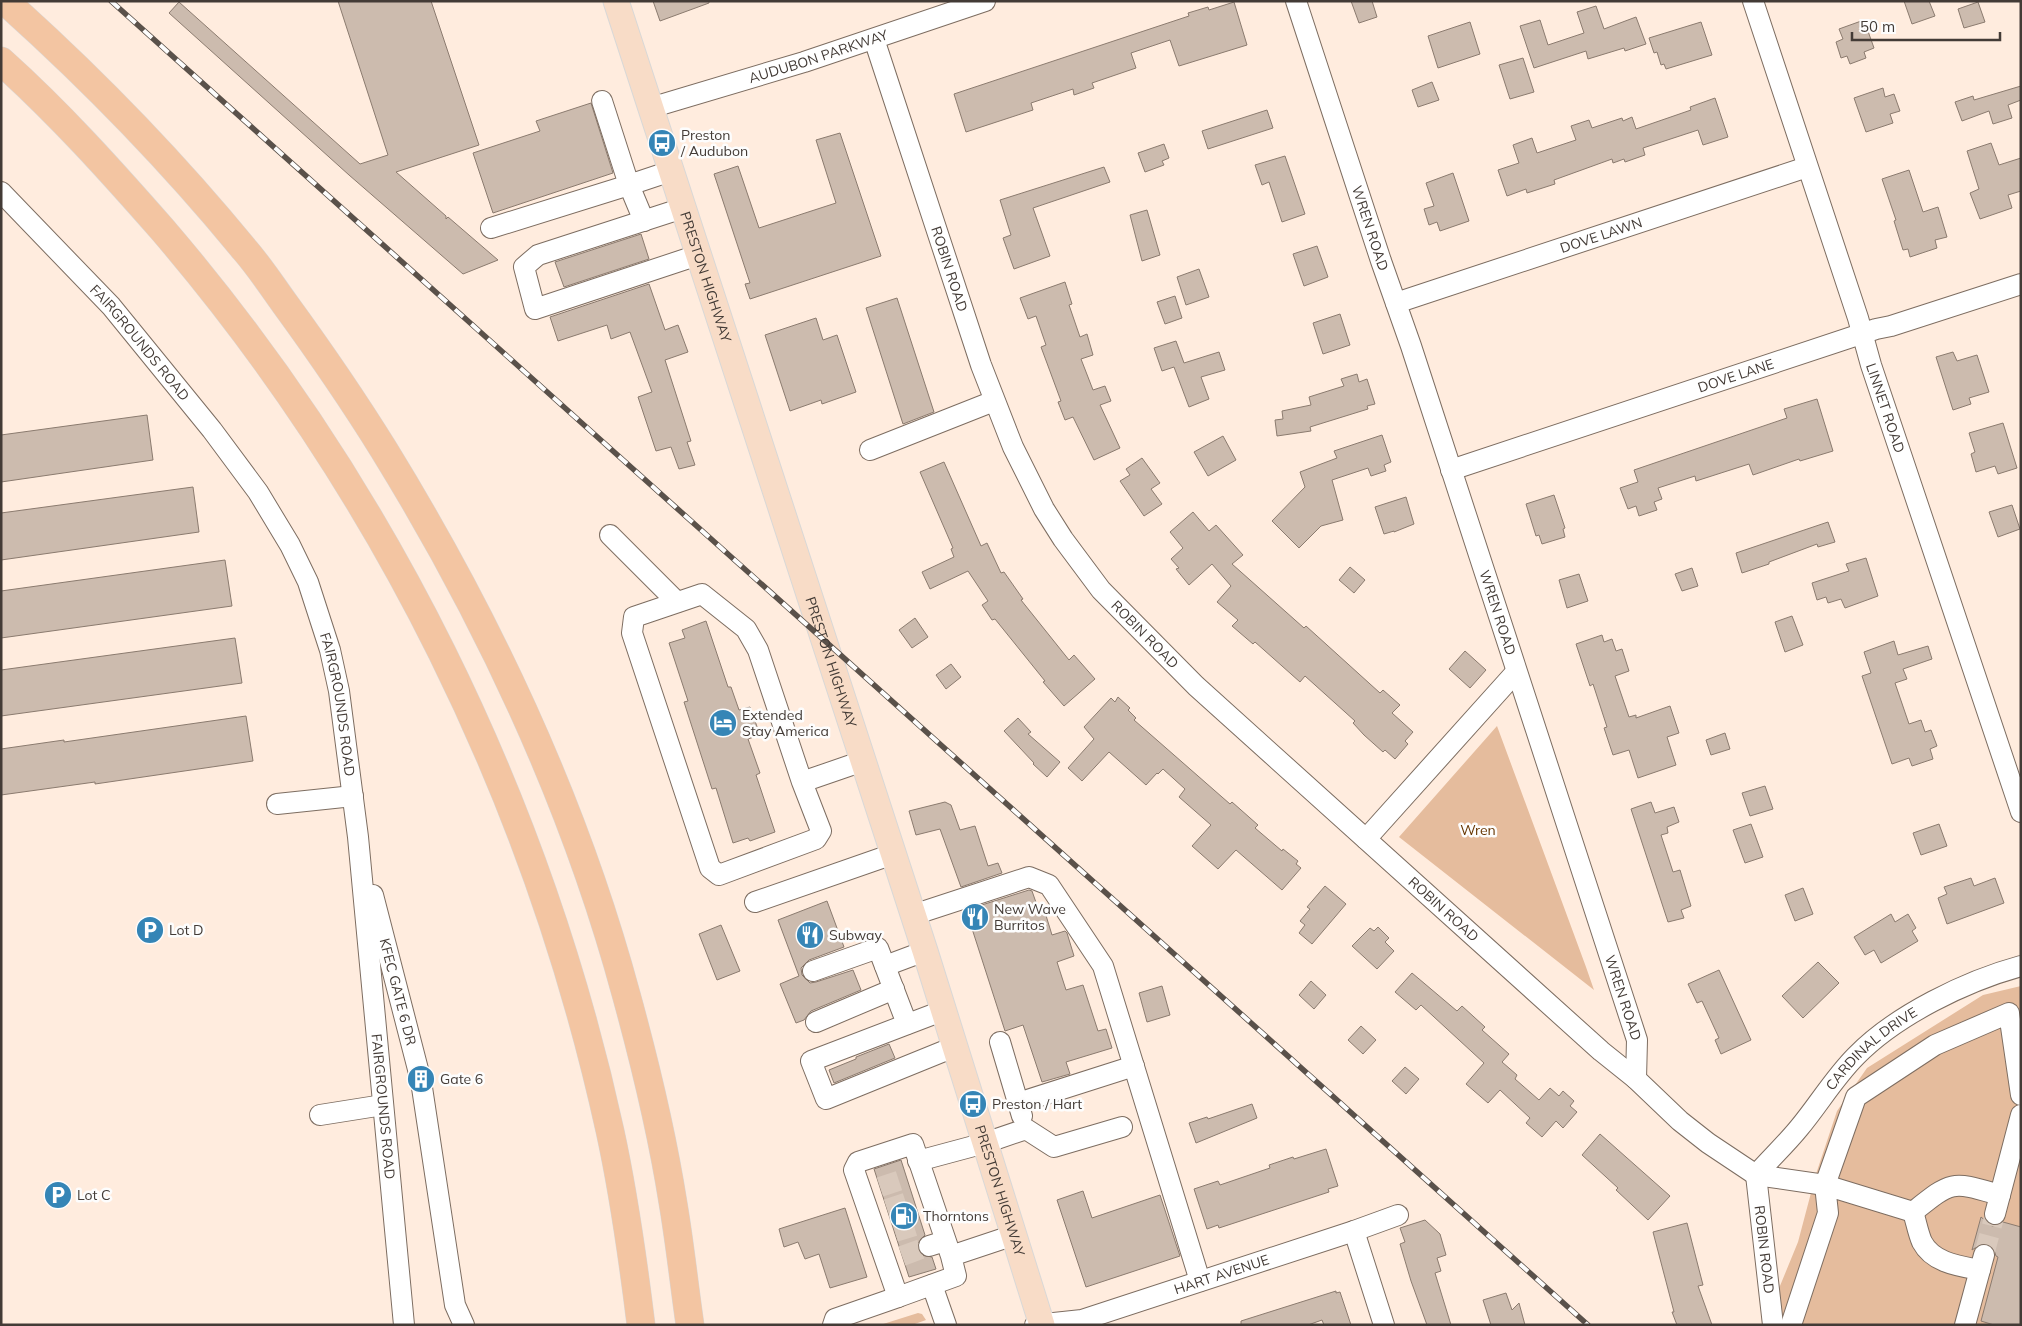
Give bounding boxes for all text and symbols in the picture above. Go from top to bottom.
scale bar [1852,10,2000,42]
text: 50 m [1860,17,1895,36]
street label: AUDUBON PARKWAY [747,25,891,87]
place label: Preston / Audubon [680,126,748,160]
bus stop icon: Preston / Audubon [647,128,677,158]
street label: WREN ROAD [1348,183,1393,273]
street label: PRESTON HIGHWAY [676,209,735,345]
street label: DOVE LAWN [1558,213,1645,257]
street label: ROBIN ROAD [927,224,972,314]
street label: FAIRGROUNDS ROAD [86,281,193,404]
street label: DOVE LANE [1695,355,1776,397]
street label: LINNET ROAD [1862,361,1909,455]
street label: WREN ROAD [1476,568,1520,657]
street label: PRESTON HIGHWAY [801,594,861,730]
street label: ROBIN ROAD [1107,597,1183,672]
street label: FAIRGROUNDS ROAD [316,630,359,777]
place label: Extended Stay America [742,706,829,740]
hotel icon: Extended Stay America [708,708,738,738]
park label: Wren [1460,821,1496,839]
street label: ROBIN ROAD [1405,873,1483,946]
place label: New Wave Burritos [994,900,1066,934]
restaurant icon: New Wave Burritos [960,902,990,932]
parking icon: Lot D [135,915,165,945]
restaurant icon: Subway [795,920,825,950]
place label: Lot D [169,921,204,939]
place label: Subway [829,926,882,944]
street label: KFEC GATE 6 DR [375,936,421,1048]
street label: WREN ROAD [1601,953,1645,1043]
street label: CARDINAL DRIVE [1822,1003,1920,1094]
street label: FAIRGROUNDS ROAD [368,1033,399,1180]
building icon: Gate 6 [406,1064,436,1094]
place label: Gate 6 [440,1070,483,1088]
bus stop icon: Preston / Hart [958,1089,988,1119]
place label: Preston / Hart [992,1095,1082,1113]
street label: PRESTON HIGHWAY [971,1123,1029,1259]
parking icon: Lot C [43,1180,73,1210]
place label: Lot C [77,1186,111,1204]
fuel station icon: Thorntons [889,1201,919,1231]
street label: ROBIN ROAD [1751,1204,1778,1295]
place label: Thorntons [923,1207,989,1225]
street label: HART AVENUE [1172,1250,1271,1298]

